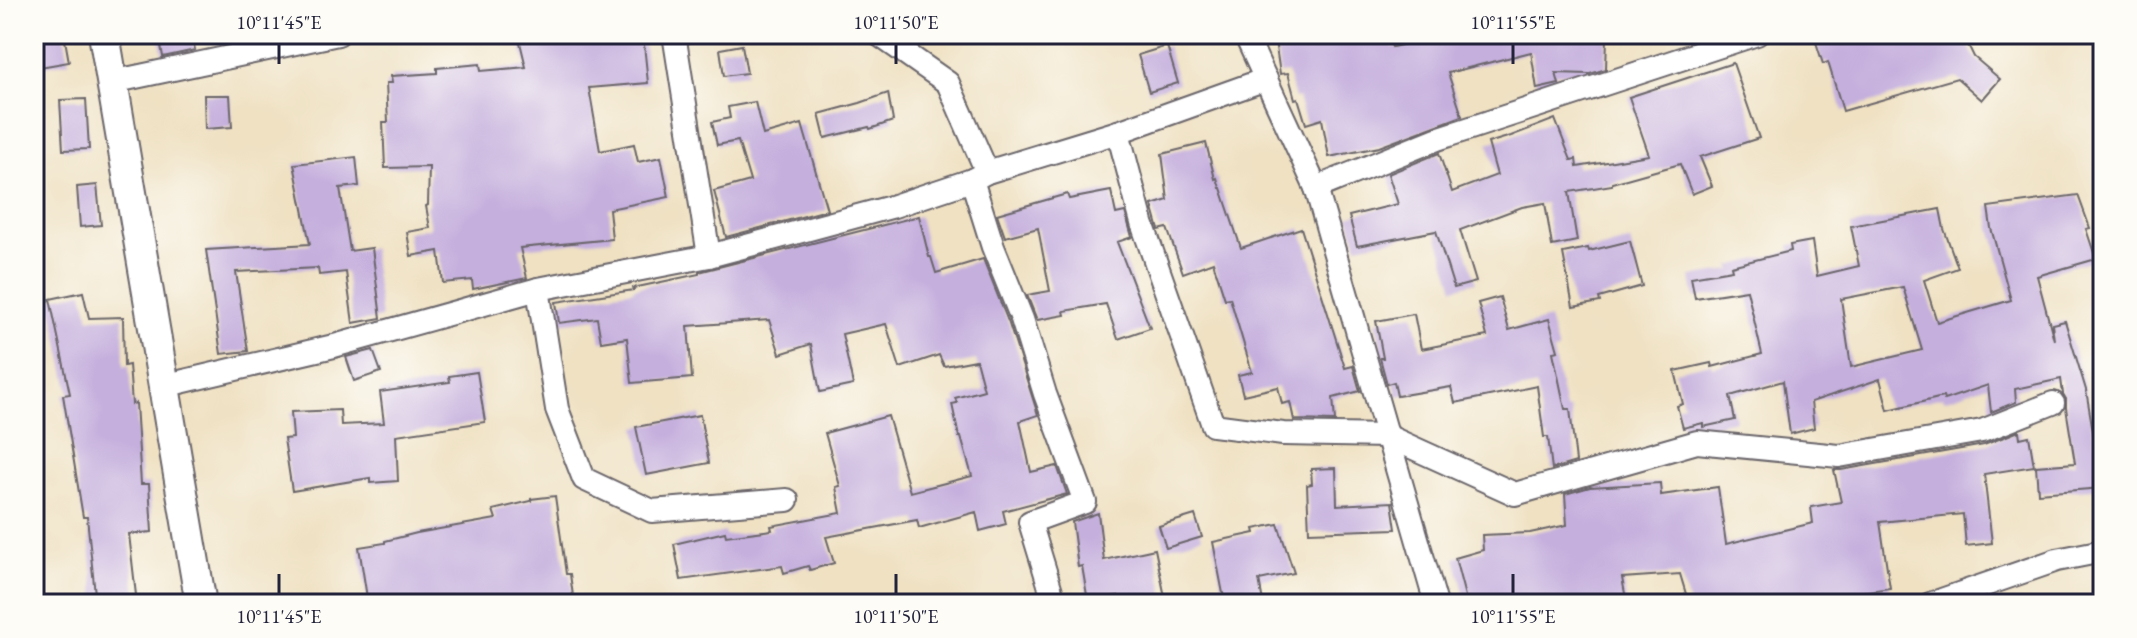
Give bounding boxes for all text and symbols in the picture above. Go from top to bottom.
text: 10°11'45"E [236,9,322,35]
text: 10°11'50"E [853,9,939,35]
text: 10°11'55"E [1470,9,1556,35]
text: 10°11'45"E [236,603,322,629]
text: 10°11'50"E [853,603,939,629]
text: 10°11'55"E [1470,603,1556,629]

